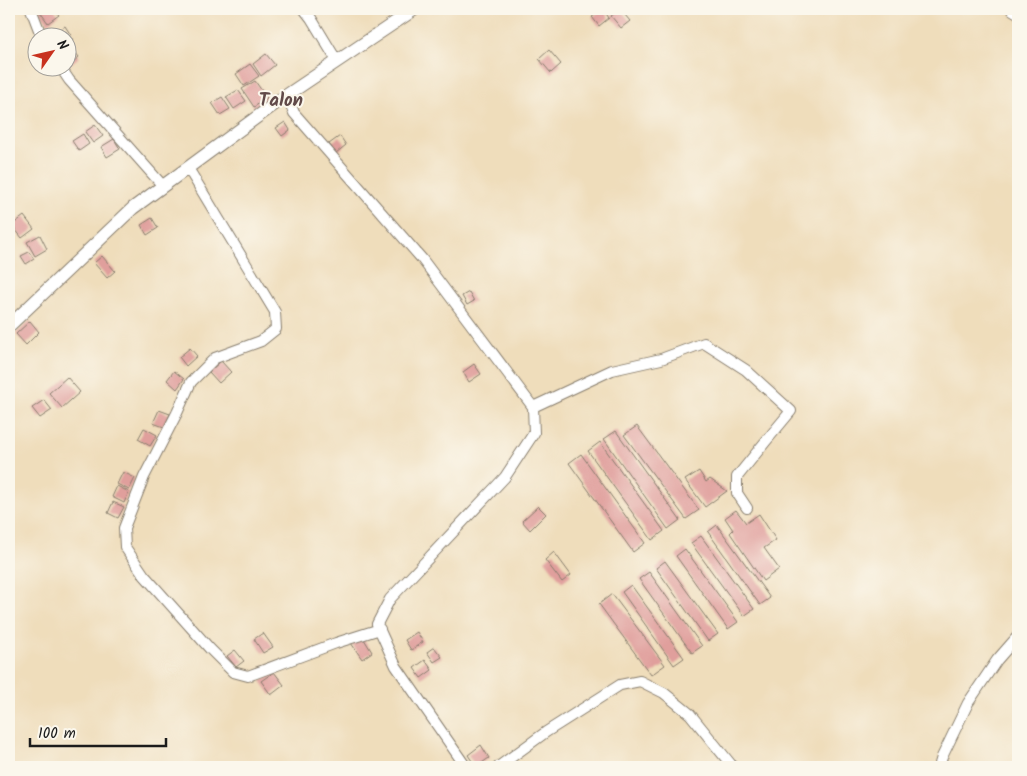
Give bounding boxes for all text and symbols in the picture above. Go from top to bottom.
north arrow [28,28,78,78]
text: N [50,35,74,55]
district label: Talon [259,86,303,116]
scale bar [30,716,166,748]
text: 100 m [38,722,76,746]

